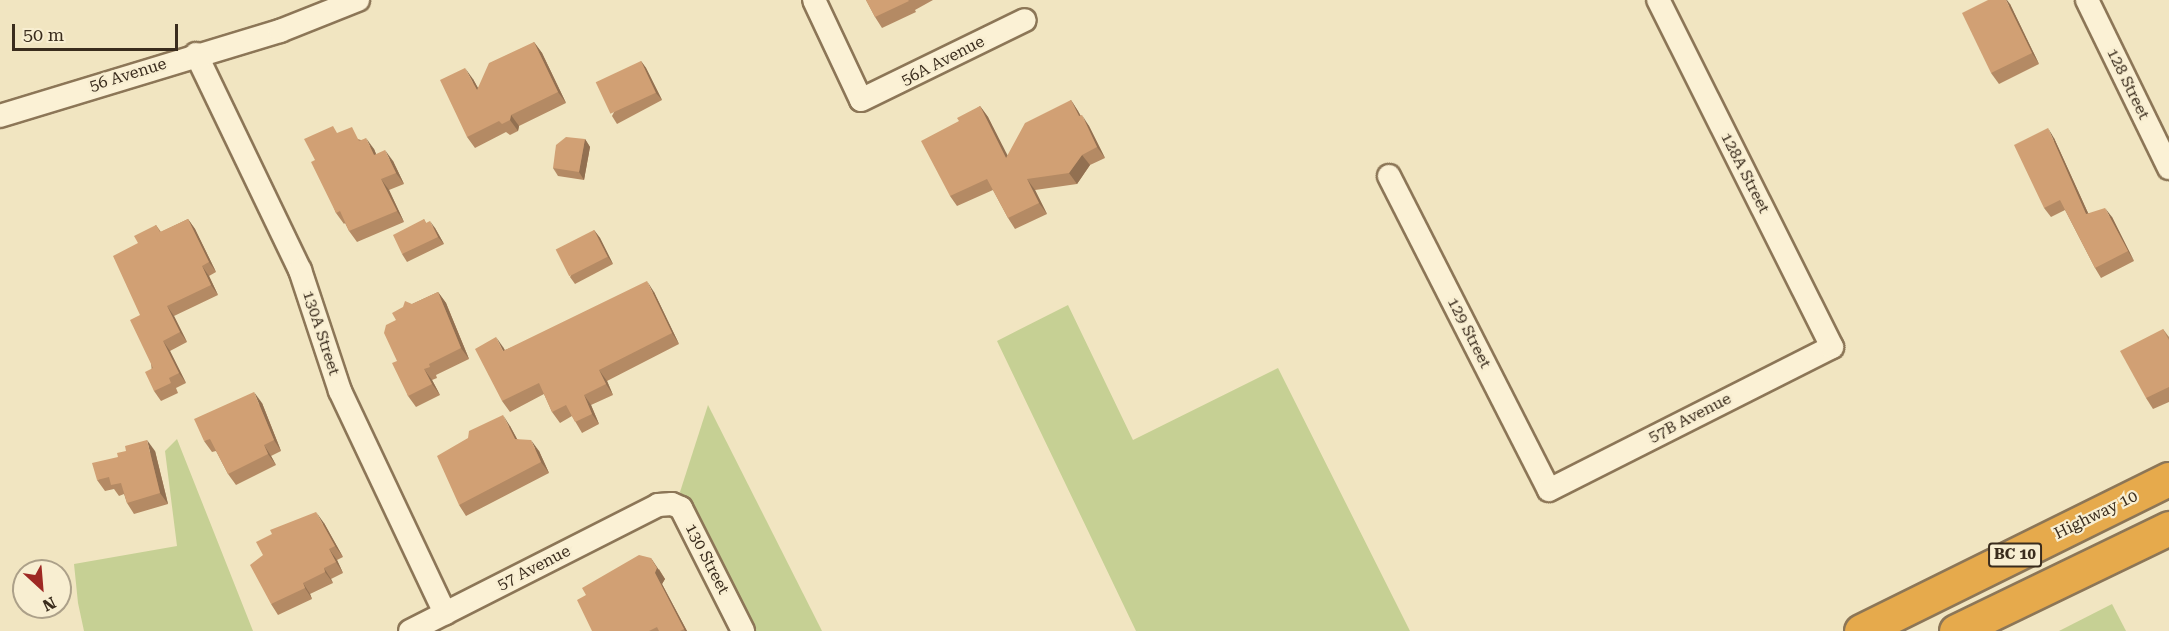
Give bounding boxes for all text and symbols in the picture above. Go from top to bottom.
scale bar [15,12,182,50]
text: 50 m [23,24,64,45]
street label: 56A Avenue [898,32,988,90]
street label: 128 Street [2103,45,2153,123]
street label: 56 Avenue [87,54,169,96]
street label: 128A Street [1716,129,1774,217]
street label: 130A Street [298,288,344,378]
street label: 129 Street [1443,294,1495,372]
street label: 57B Avenue [1646,389,1734,447]
street label: Highway 10 [2051,487,2141,543]
street label: 130 Street [681,520,733,598]
street label: 57 Avenue [494,541,574,595]
road number: BC 10 [1988,543,2042,567]
north arrow [12,559,72,619]
text: N [40,593,59,615]

